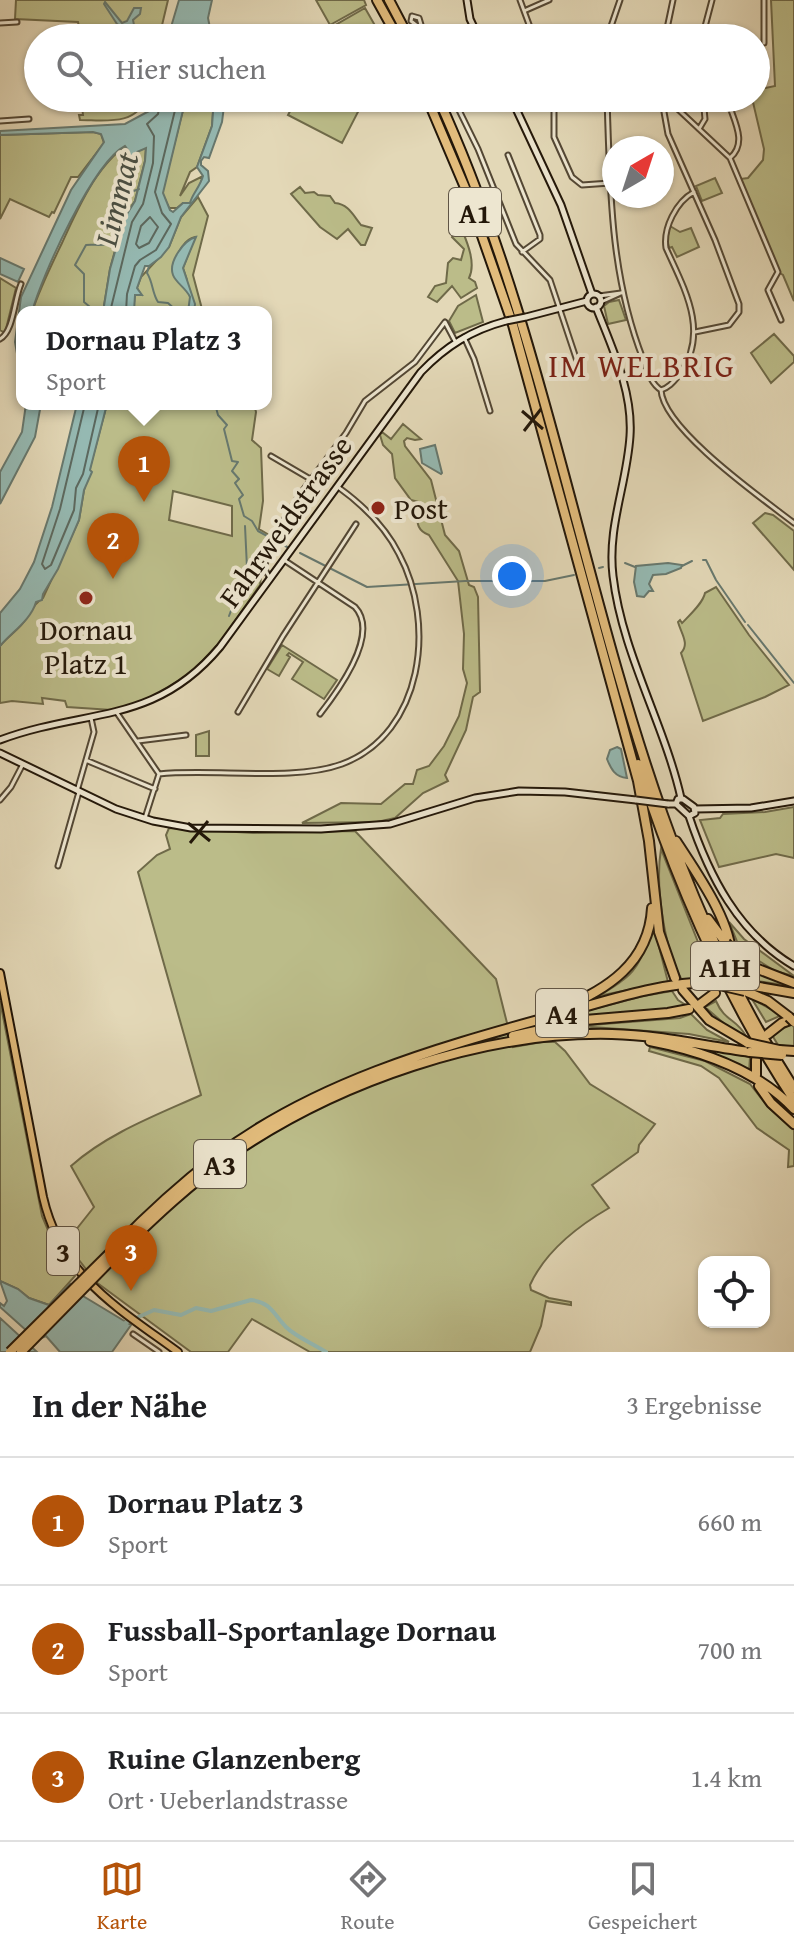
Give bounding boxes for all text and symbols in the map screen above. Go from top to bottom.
search box [24,24,770,112]
icon: search [52,46,96,90]
text: Hier suchen [116,46,266,90]
north arrow [602,136,674,208]
water label: Limmat [81,146,150,252]
road number: A1 [449,188,501,236]
popup [16,306,272,410]
text: Dornau Platz 3 [46,317,242,361]
district label: IM WELBRIG [548,342,736,389]
text: Sport [46,361,106,400]
street label: Fahrweidstrasse [208,426,362,616]
pin: 1 [118,436,170,502]
place label: Post [394,486,448,530]
marker: Post [369,499,387,517]
pin: 2 [87,513,139,579]
your location [492,556,532,596]
marker: Dornau Platz 1 [77,589,95,607]
place label: Dornau Platz 1 [39,607,133,685]
road number: A1H [691,942,759,990]
road number: A4 [536,989,588,1037]
road number: A3 [194,1140,246,1188]
pin: 3 [105,1225,157,1291]
road number: 3 [47,1227,79,1275]
map controls [698,1256,770,1328]
button: locate [698,1256,770,1328]
text: In der Nähe [32,1380,207,1429]
text: 3 Ergebnisse [627,1385,762,1424]
text: Dornau Platz 3 [108,1480,304,1524]
text: 1 [51,1502,65,1541]
text: 660 m [697,1502,762,1541]
text: Sport [108,1524,168,1563]
text: Fussball-Sportanlage Dornau [108,1608,496,1652]
text: 2 [51,1630,65,1669]
text: 700 m [697,1630,762,1669]
text: Sport [108,1652,168,1691]
text: Ruine Glanzenberg [108,1736,360,1780]
text: 3 [51,1758,65,1797]
text: 1.4 km [690,1758,762,1797]
text: Ort · Ueberlandstrasse [108,1780,348,1819]
tab: Karte [97,1857,147,1937]
tab: Route [341,1857,395,1937]
tab: Gespeichert [588,1857,697,1937]

